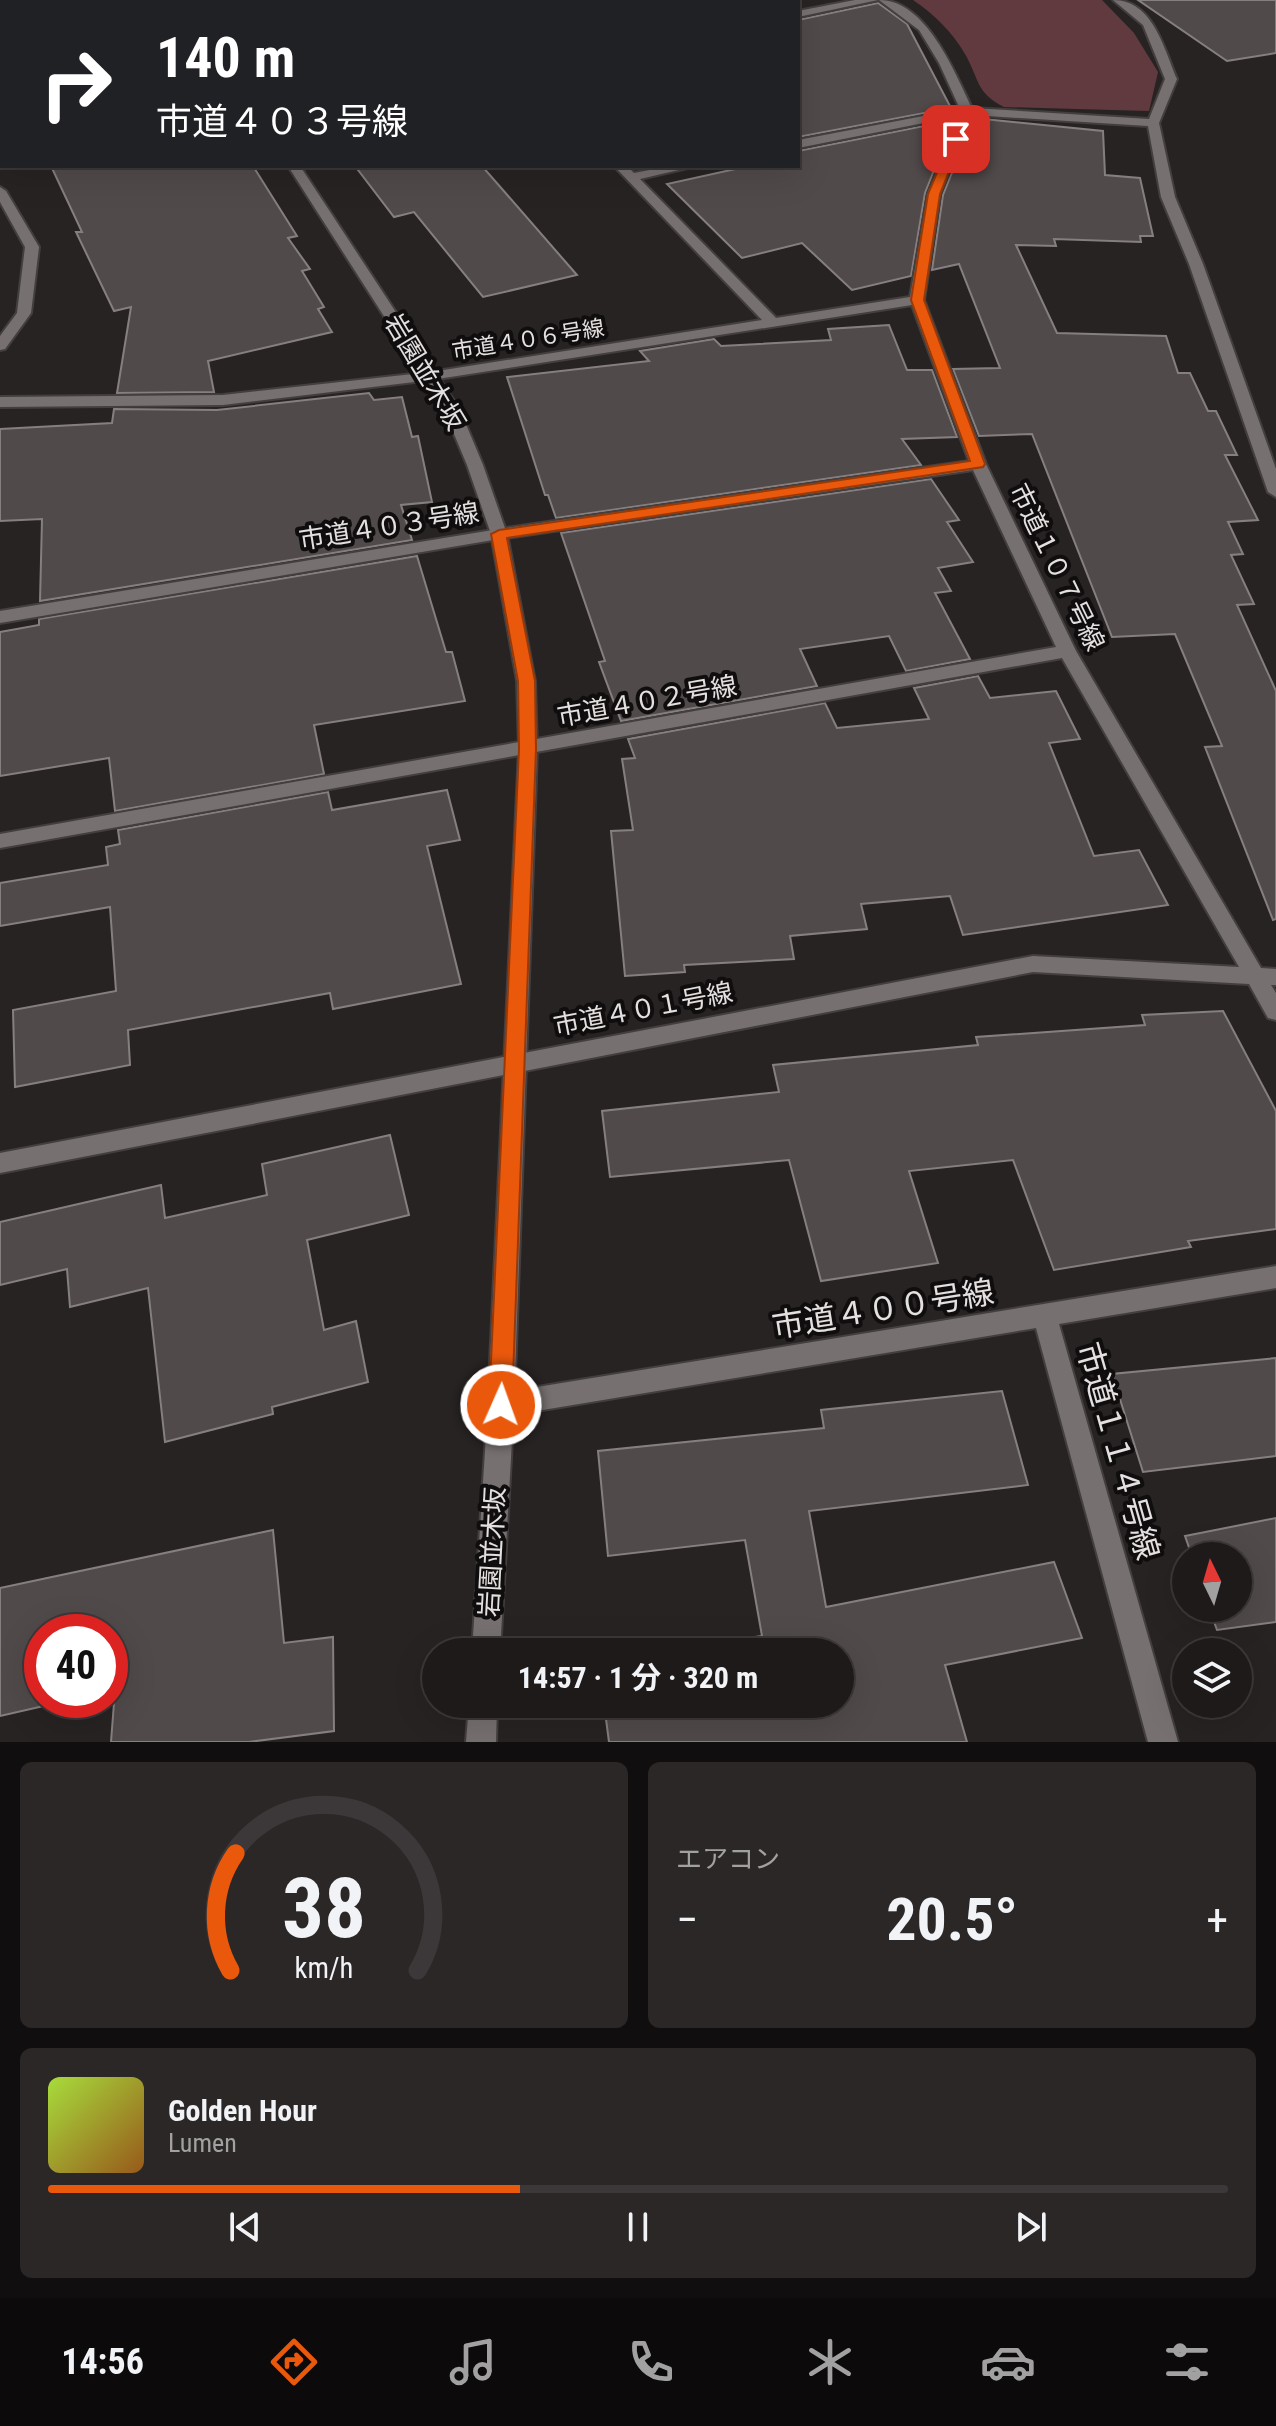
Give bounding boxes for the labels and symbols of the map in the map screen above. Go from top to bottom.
pin [922,105,990,173]
street label: 岩園並木坂 [379,309,471,435]
street label: 市道４０６号線 [450,315,606,364]
street label: 市道１０７号線 [1004,479,1110,655]
street label: 市道４０３号線 [297,497,481,555]
street label: 市道４０２号線 [555,670,739,732]
street label: 市道４０１号線 [551,977,735,1041]
street label: 市道４００号線 [769,1273,997,1345]
street label: 市道１１４号線 [1069,1338,1167,1564]
position arrow [459,1363,543,1447]
street label: 岩園並木坂 [474,1486,510,1618]
north arrow [1172,1542,1252,1622]
speed limit sign: 40 [24,1614,128,1718]

